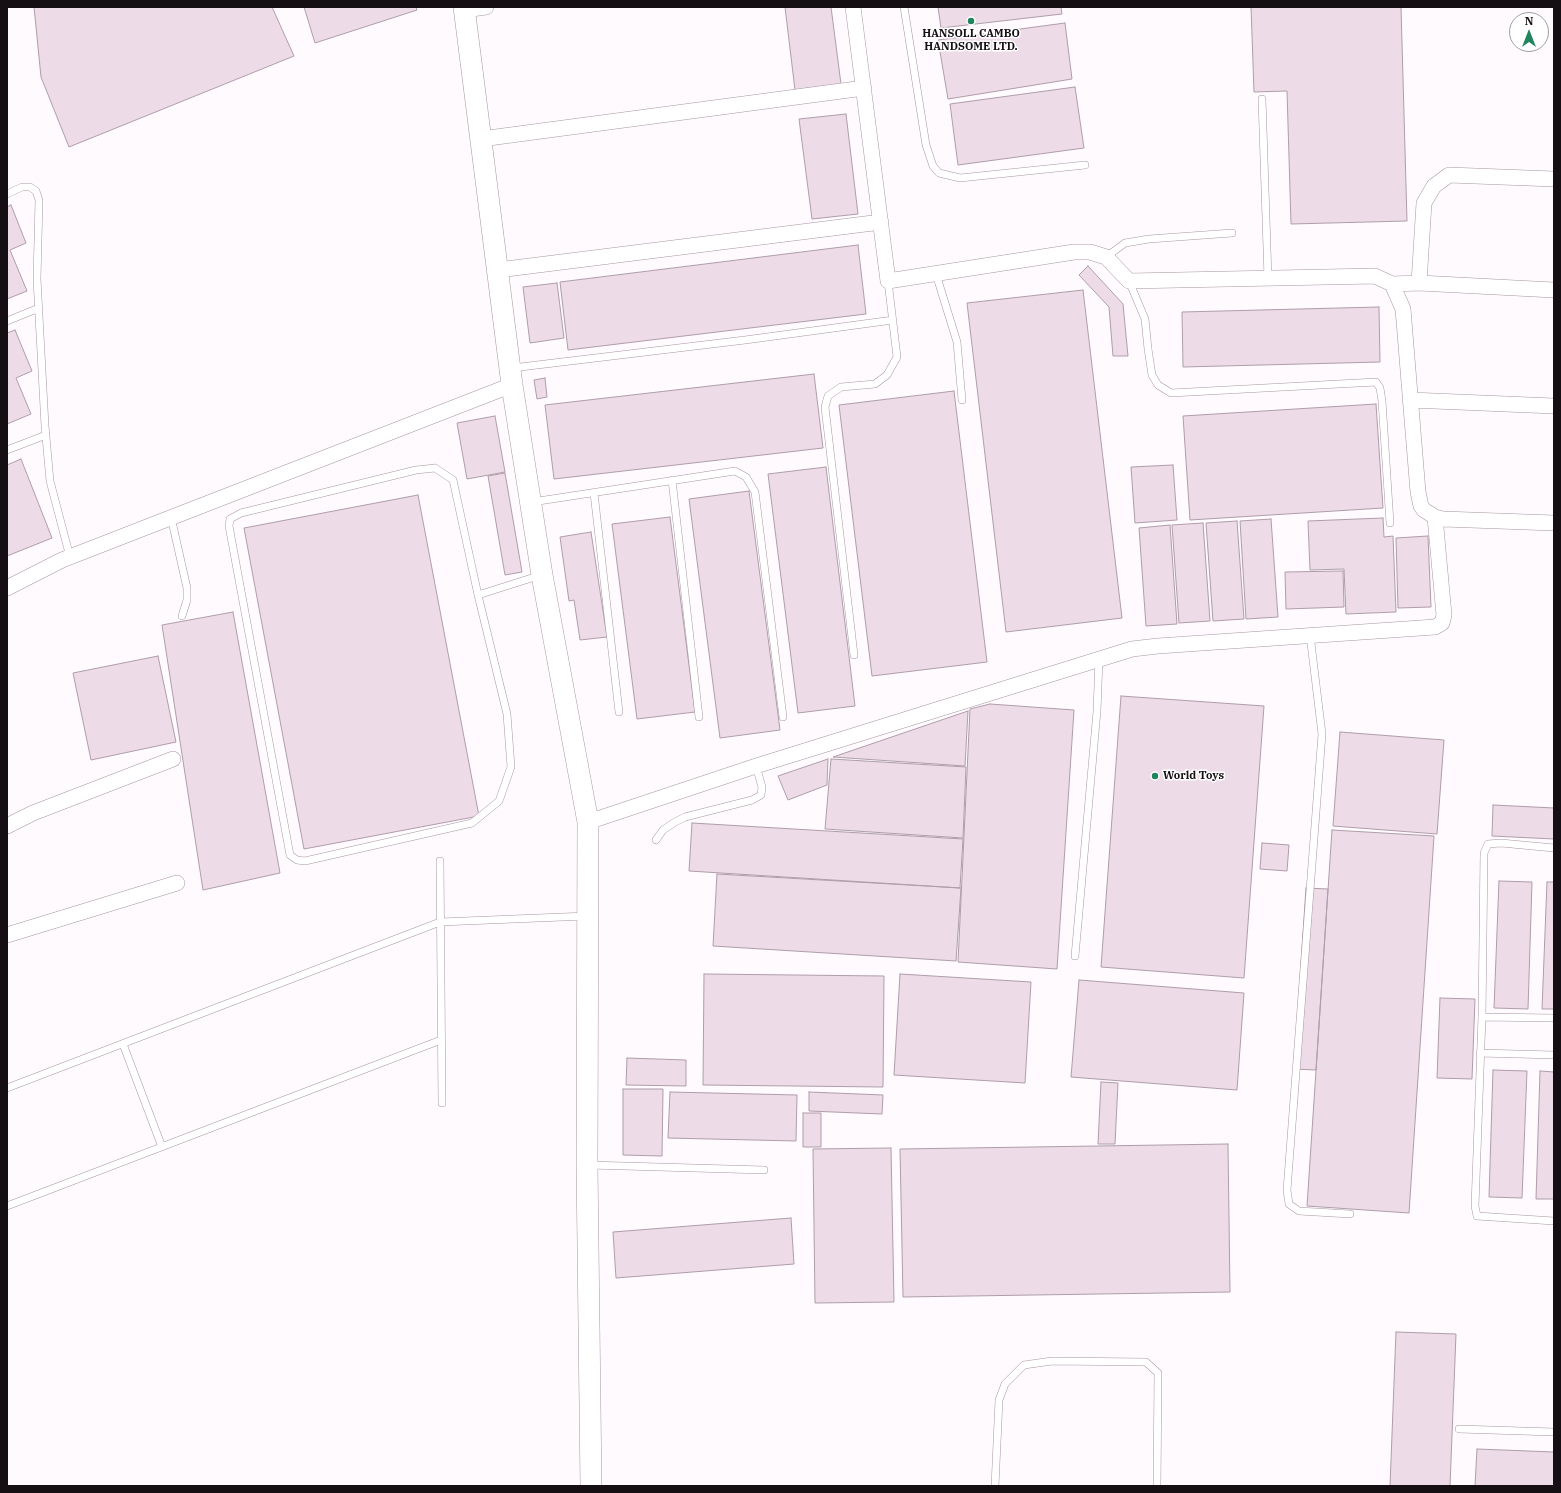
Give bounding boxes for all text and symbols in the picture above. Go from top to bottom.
north arrow [1509,12,1549,52]
text: N [1525,14,1533,28]
marker: HANSOLL CAMBO HANDSOME LTD. [966,16,976,26]
place label: HANSOLL CAMBO HANDSOME LTD. [922,27,1020,53]
place label: World Toys [1163,769,1224,783]
marker: World Toys [1150,771,1160,781]

